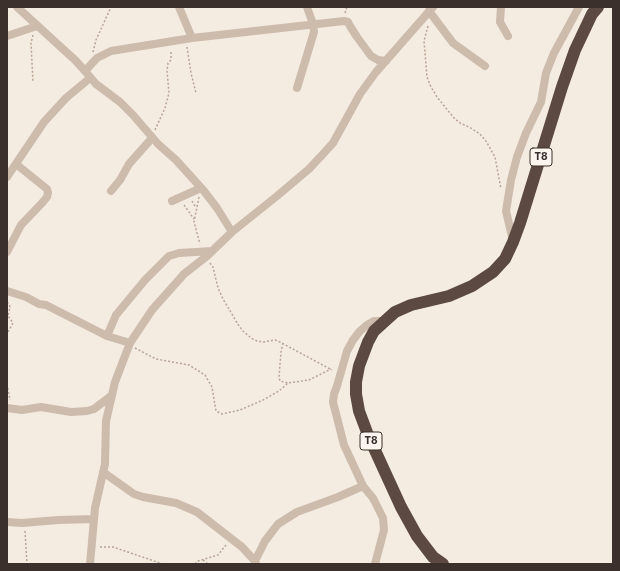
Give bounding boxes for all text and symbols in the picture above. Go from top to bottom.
road number: T8 [530,148,552,166]
road number: T8 [360,432,382,450]

